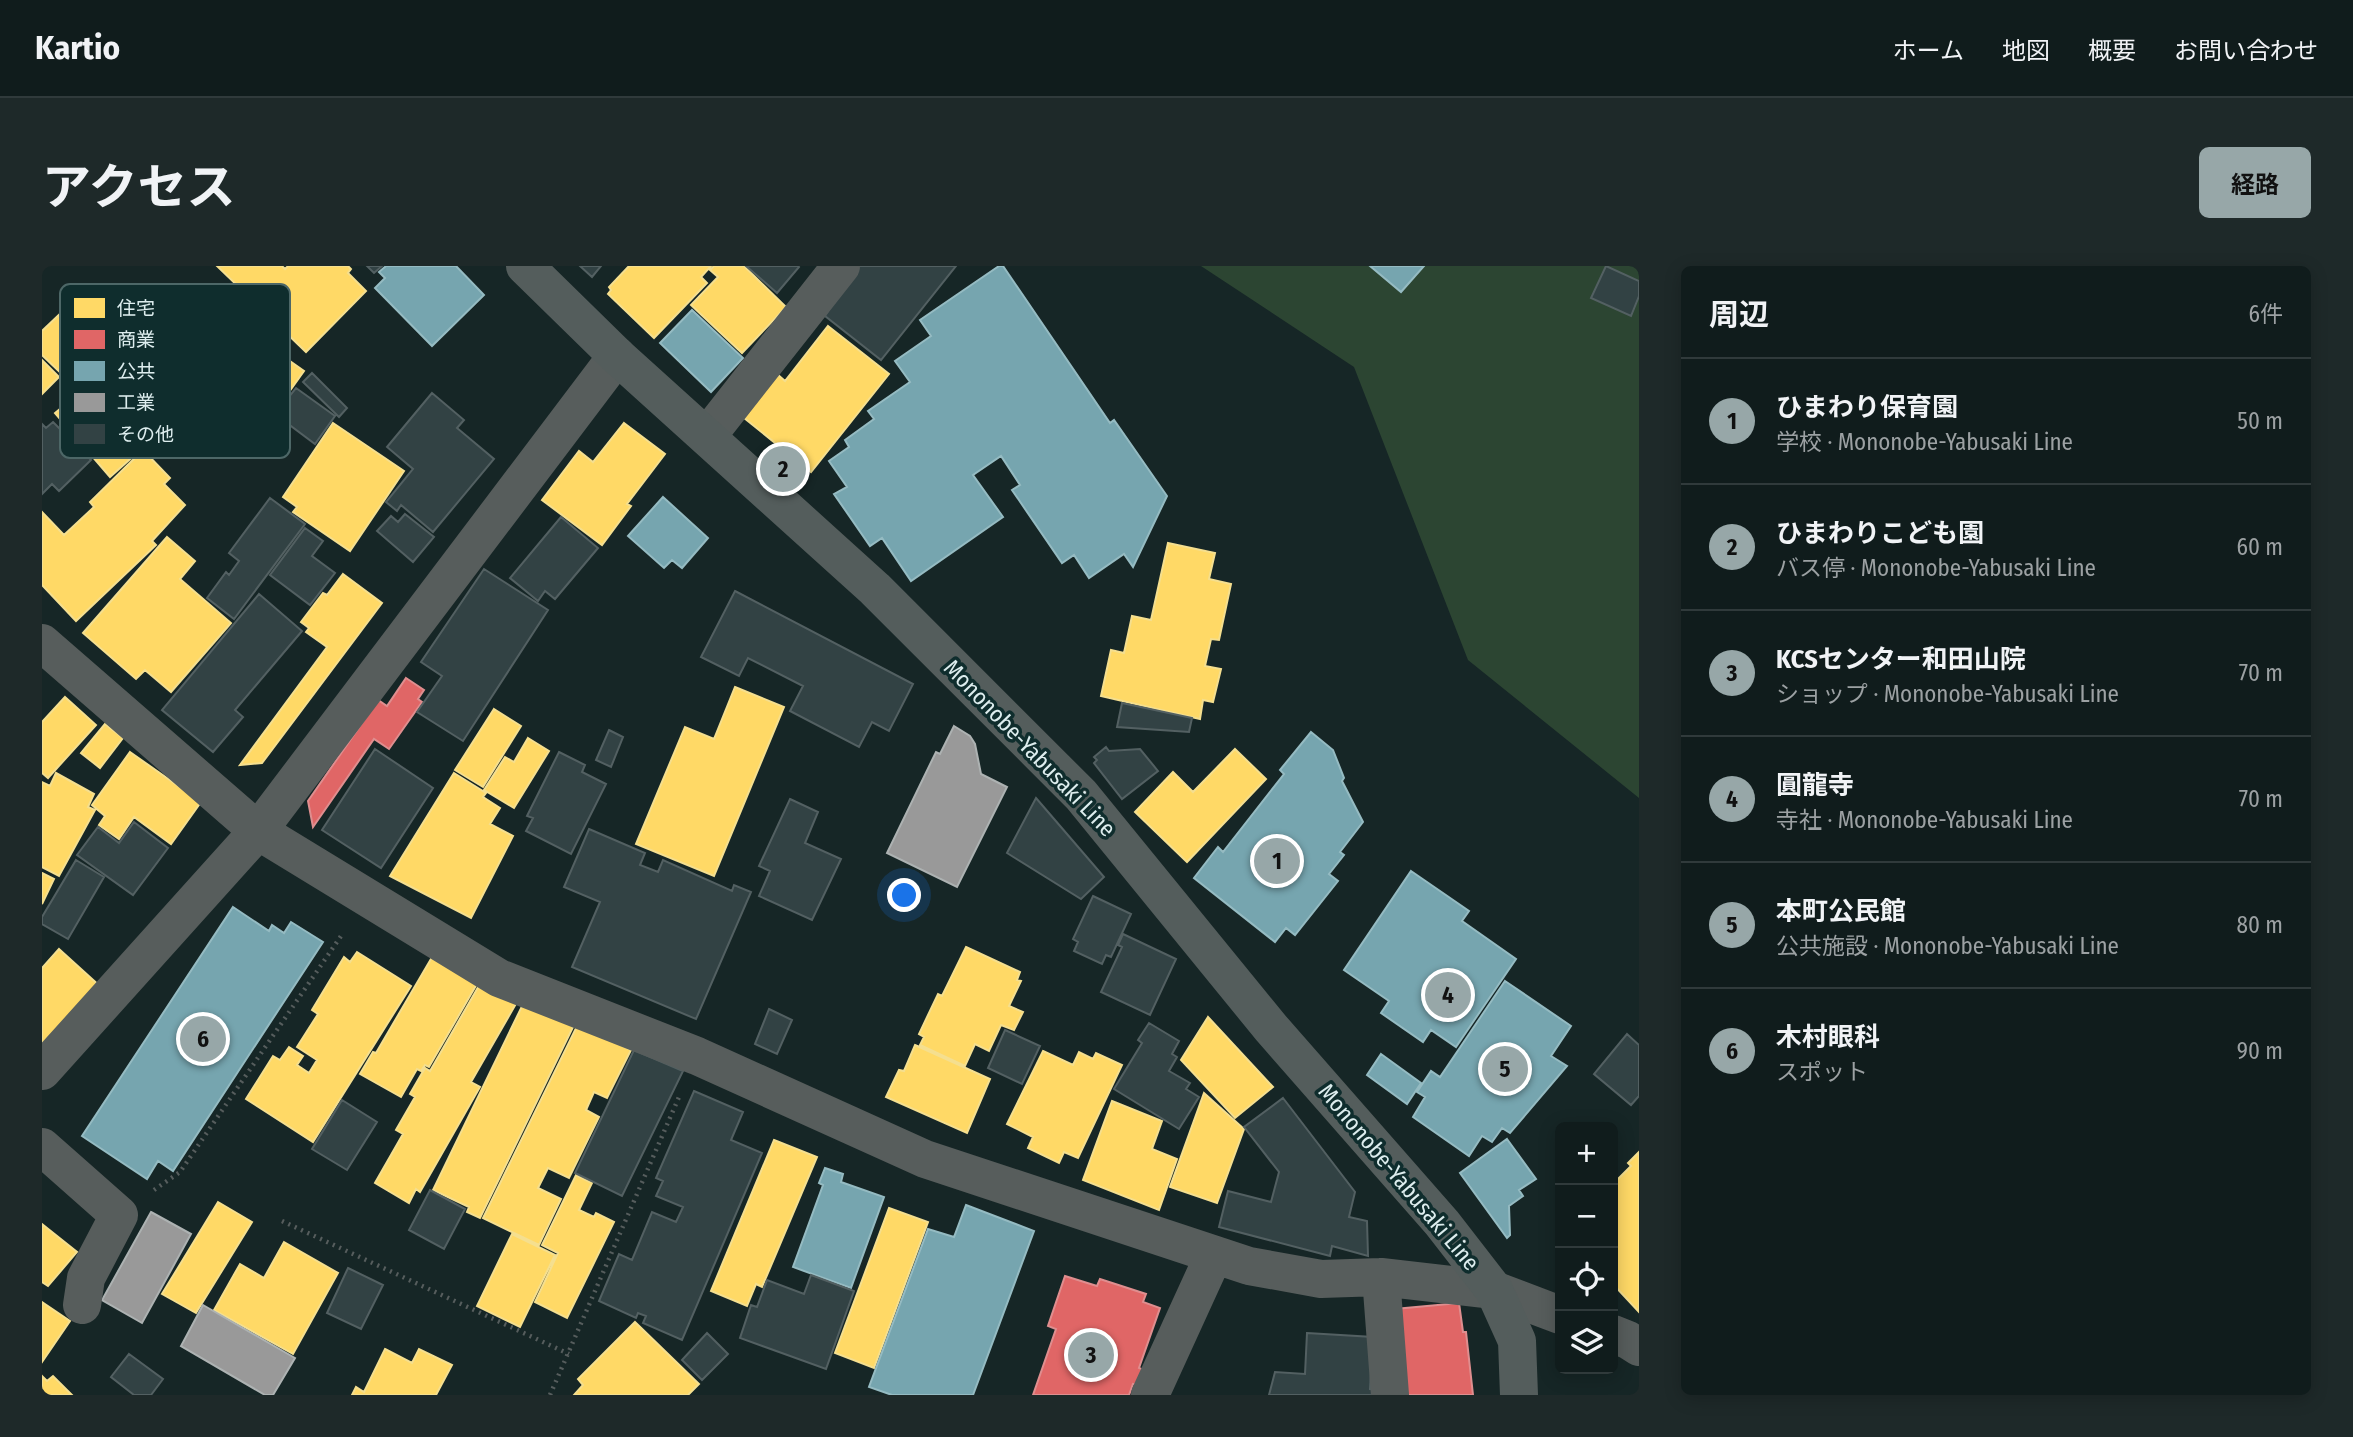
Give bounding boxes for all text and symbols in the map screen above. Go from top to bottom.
text: Kartio [35,28,120,68]
text: ホーム [1893,37,1964,65]
text: 地図 [2002,37,2050,65]
text: 概要 [2088,37,2136,65]
text: お問い合わせ [2174,37,2318,65]
button: 経路 [2199,147,2311,218]
text: アクセス [42,158,236,217]
legend [60,284,290,458]
text: 住宅 [117,297,155,320]
text: 周辺 [1709,297,1769,333]
text: 6件 [2249,300,2283,328]
text: 商業 [117,328,155,351]
text: 公共 [117,360,155,383]
text: 工業 [117,391,155,414]
text: ひまわり保育園 [1776,392,1958,423]
text: 1 [1727,407,1737,435]
text: 50 m [2237,407,2283,435]
text: その他 [117,423,174,446]
text: 学校 · Mononobe-Yabusaki Line [1776,428,2073,456]
pin: 2 [760,443,806,495]
text: ひまわりこども園 [1776,518,1984,549]
text: 2 [1727,533,1737,561]
text: 60 m [2237,533,2283,561]
text: バス停 · Mononobe-Yabusaki Line [1776,554,2096,582]
text: KCSセンター和田山院 [1776,644,2026,675]
street label: Mononobe-Yabusaki Line [938,654,1122,842]
text: 3 [1727,659,1737,687]
text: 70 m [2239,659,2283,687]
text: ショップ · Mononobe-Yabusaki Line [1776,680,2119,708]
text: 圓龍寺 [1776,770,1854,801]
text: 4 [1726,785,1738,813]
text: 70 m [2239,785,2283,813]
text: 寺社 · Mononobe-Yabusaki Line [1776,806,2073,834]
pin: 1 [1254,835,1300,887]
your location [887,878,921,912]
text: 本町公民館 [1776,896,1906,927]
text: 5 [1726,911,1738,939]
text: 80 m [2236,911,2283,939]
text: 公共施設 · Mononobe-Yabusaki Line [1776,932,2119,960]
pin: 4 [1425,969,1471,1021]
pin: 6 [180,1013,226,1065]
text: 木村眼科 [1776,1022,1880,1053]
text: 6 [1726,1037,1738,1065]
text: 90 m [2237,1037,2283,1065]
pin: 5 [1482,1043,1528,1095]
text: スポット [1776,1058,1868,1086]
street label: Mononobe-Yabusaki Line [1313,1078,1485,1276]
map controls [1555,1122,1618,1374]
button: + [1555,1122,1618,1185]
button: − [1555,1185,1618,1248]
button: locate [1555,1248,1618,1311]
button: layers [1555,1311,1618,1374]
pin: 3 [1068,1329,1114,1381]

